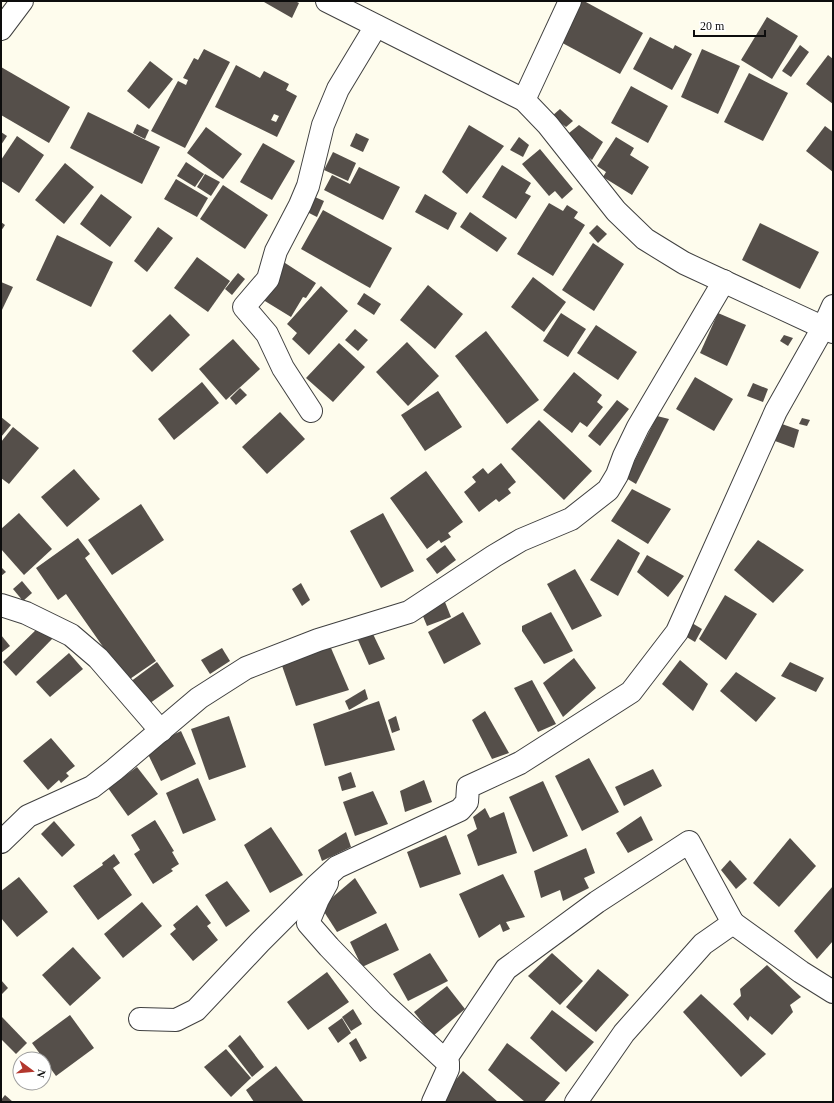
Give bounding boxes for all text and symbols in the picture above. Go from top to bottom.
scale bar [694,12,765,38]
text: 20 m [700,19,725,33]
north arrow [12,1051,52,1091]
text: N [35,1068,48,1079]

